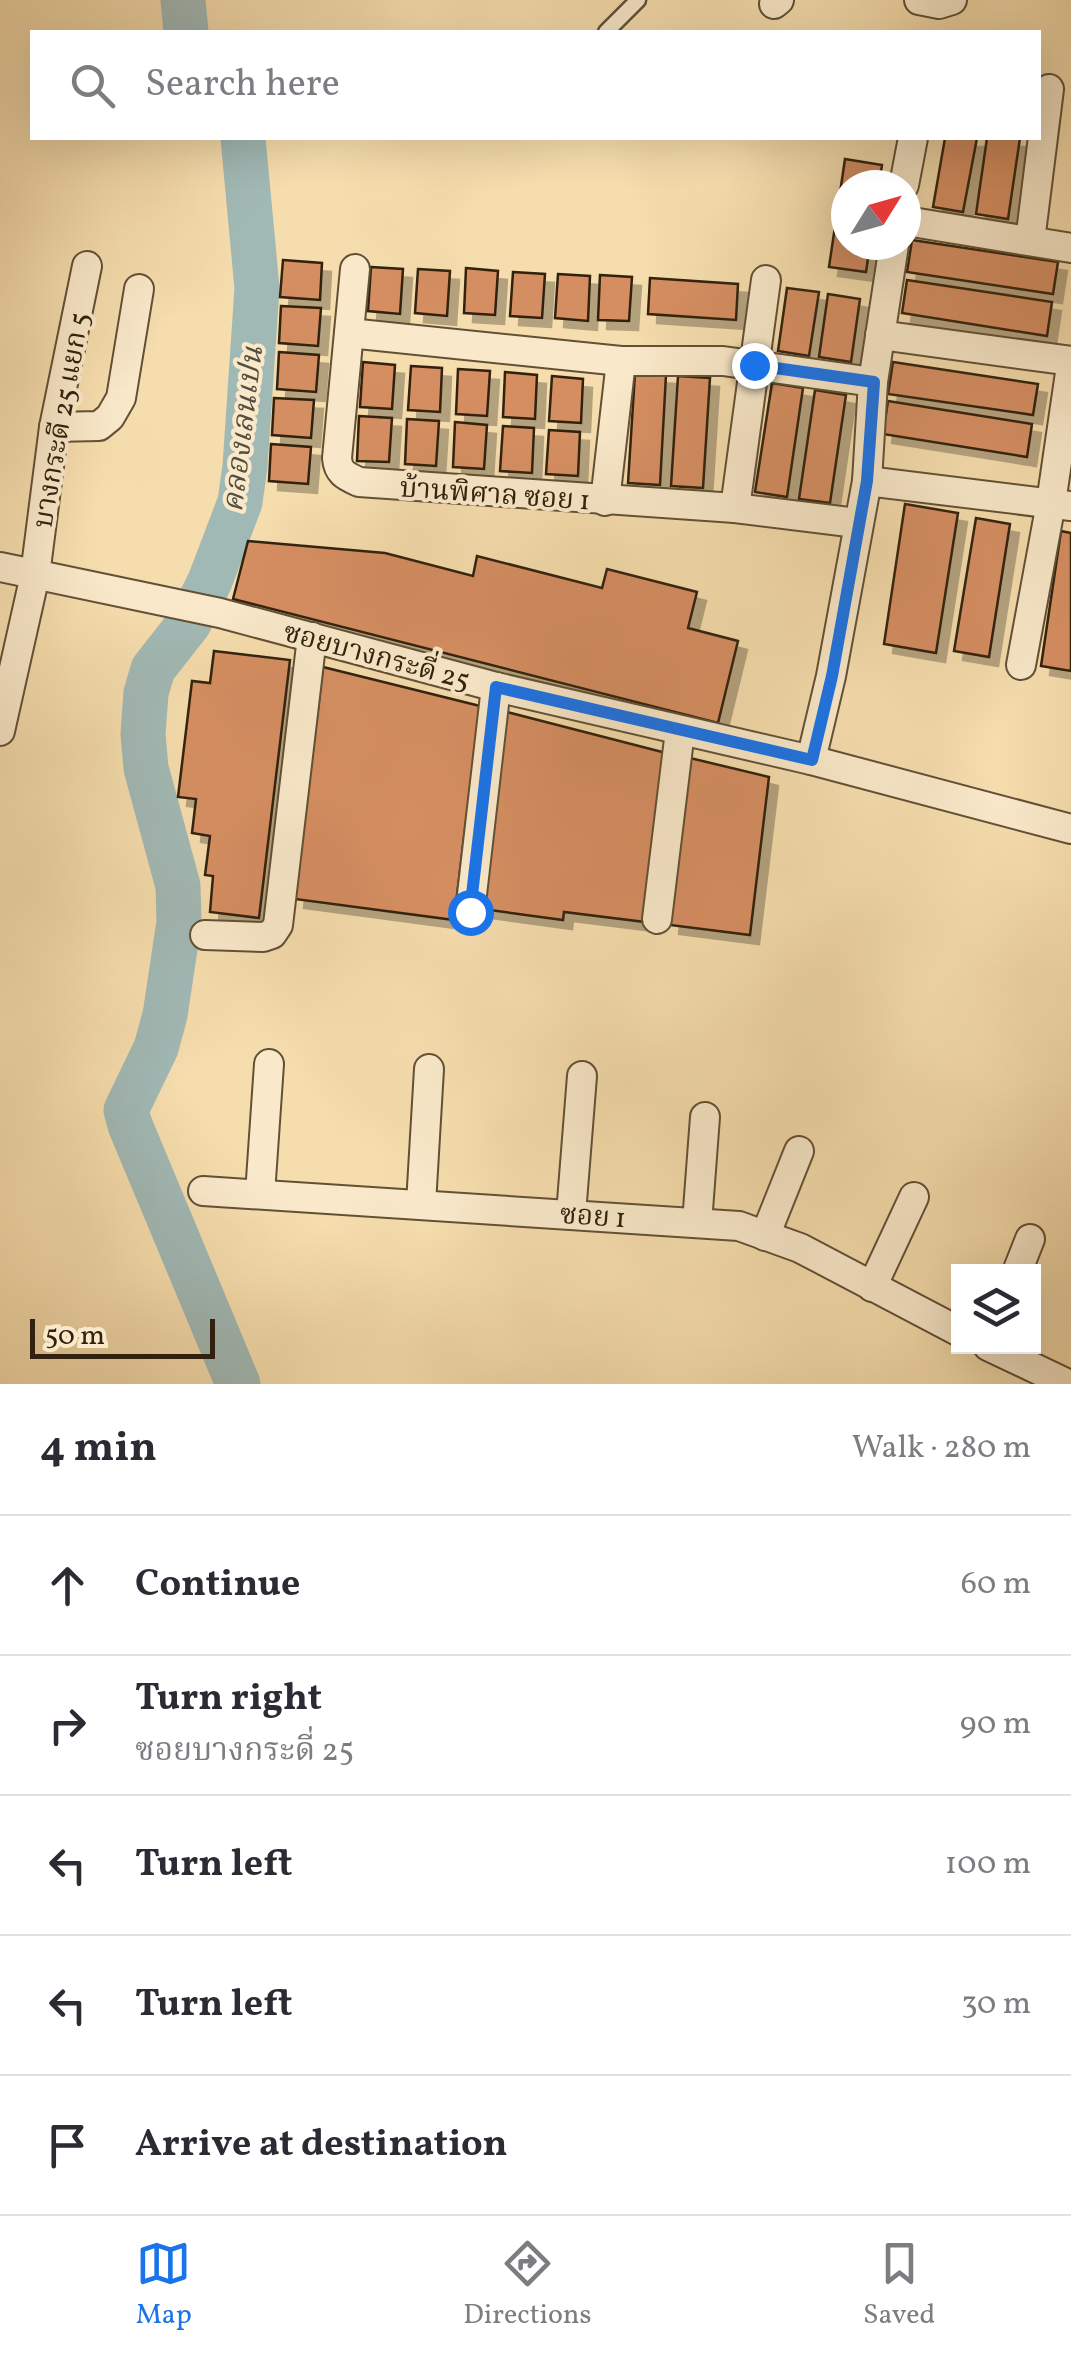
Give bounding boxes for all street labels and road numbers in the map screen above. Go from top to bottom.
street label: บางกระดี 25 แยก 5 [24,310,101,531]
street label: บ้านพิศาล ซอย 1 [398,469,591,522]
street label: ซอยบางกระดี่ 25 [279,611,475,701]
street label: ซอย 1 [558,1196,627,1239]

